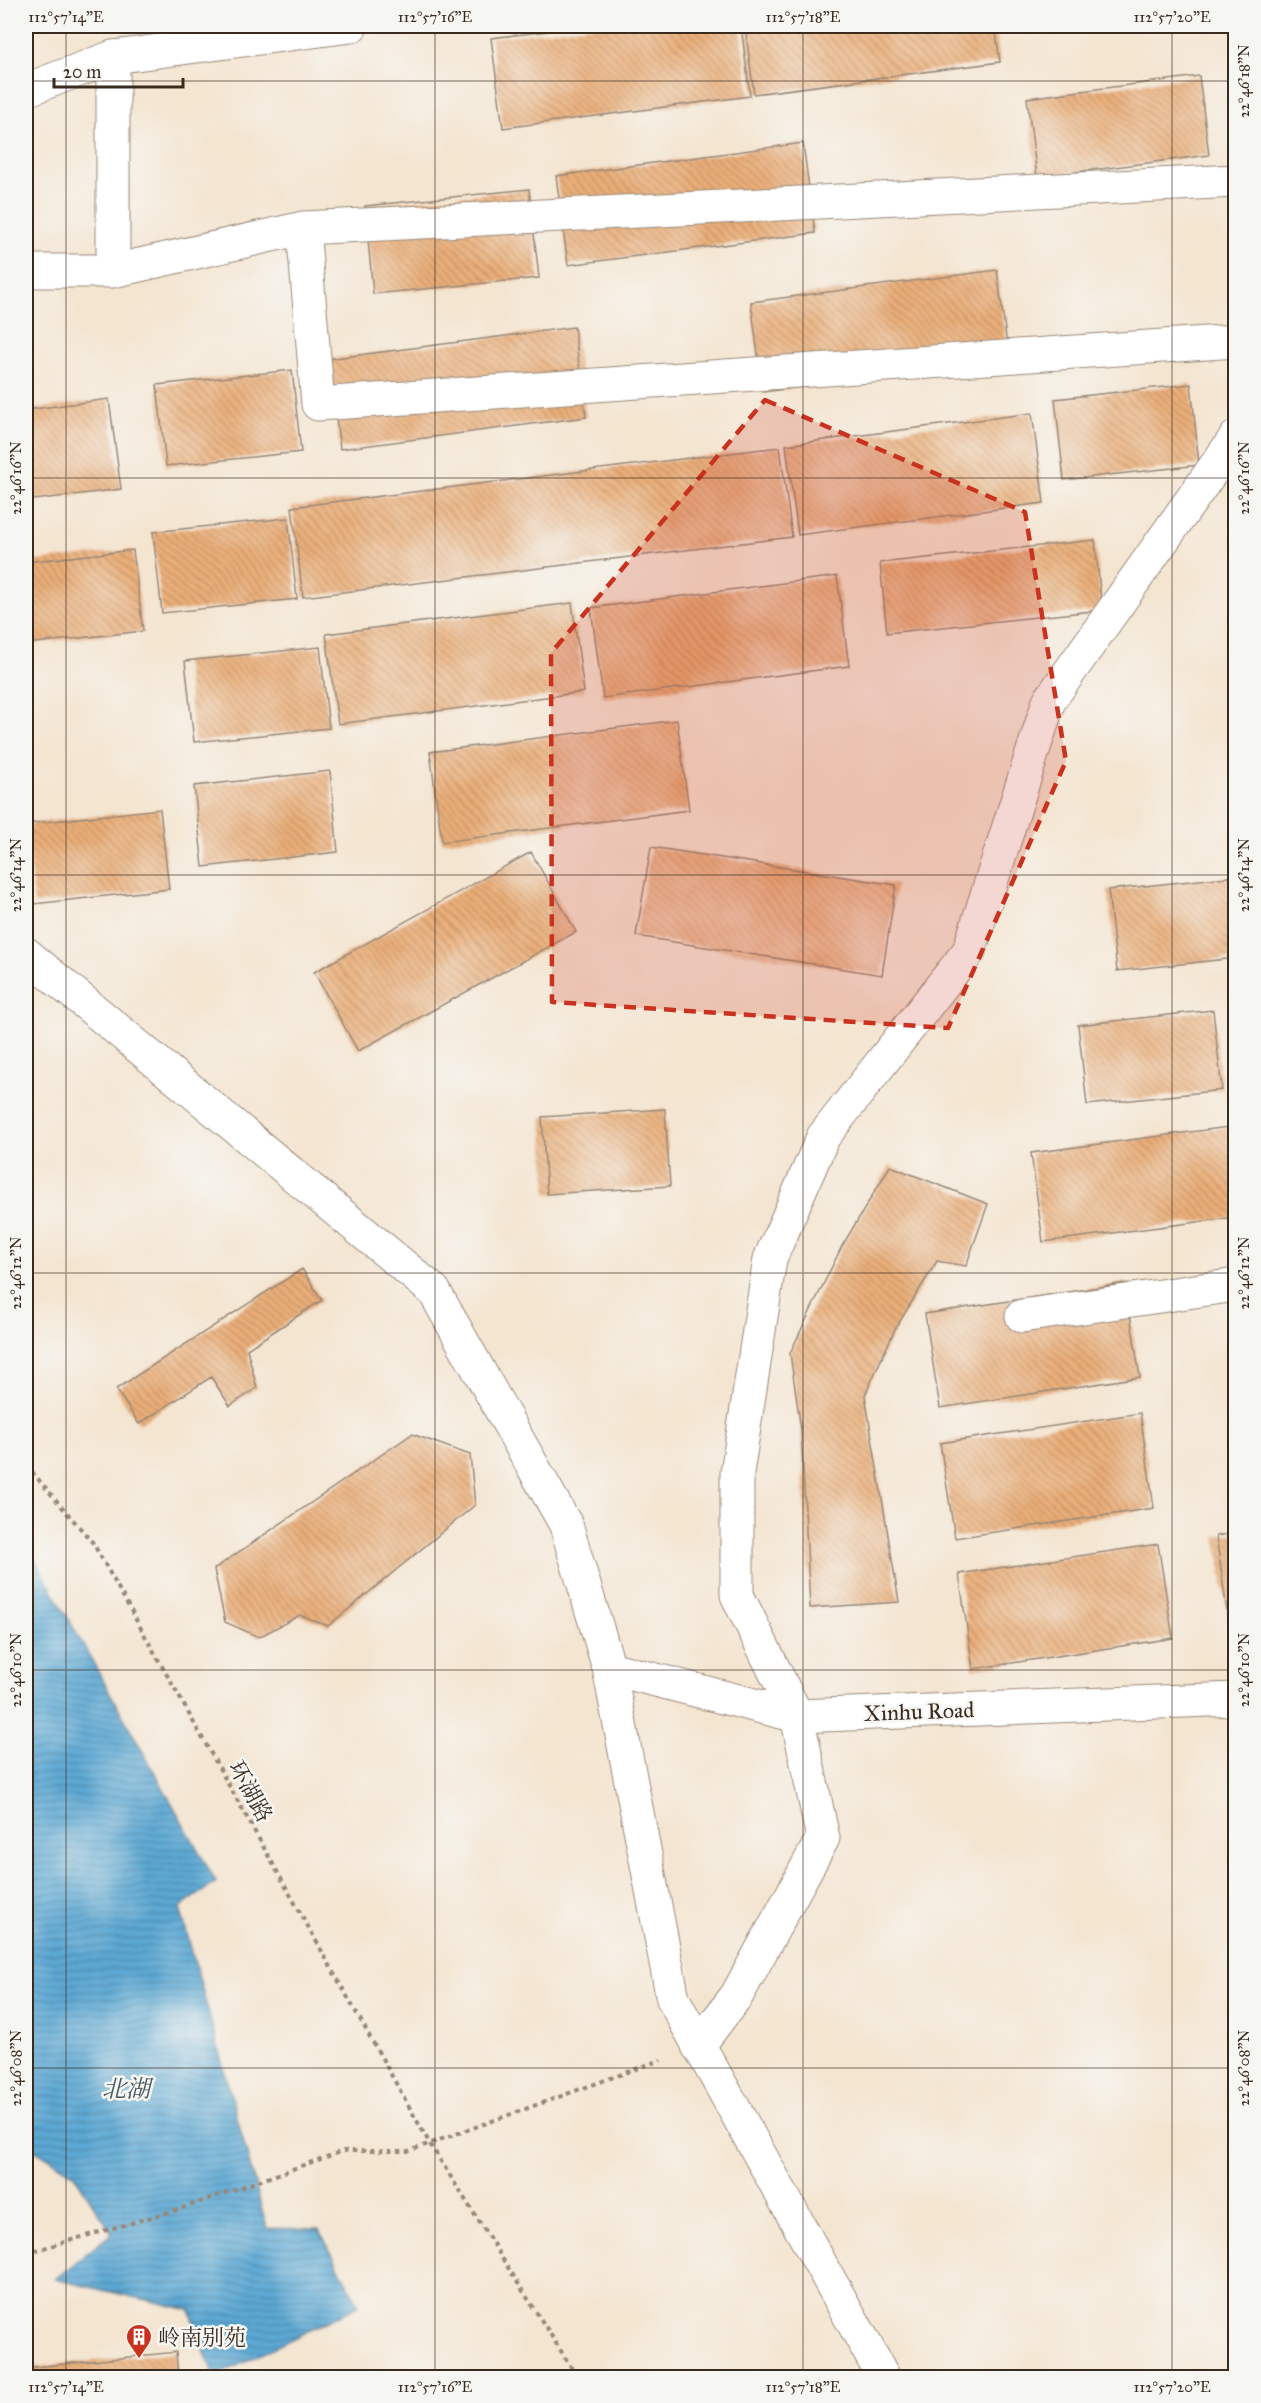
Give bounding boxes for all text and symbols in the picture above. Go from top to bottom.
text: 112°57'14"E [28,8,104,26]
text: 112°57'16"E [398,8,473,26]
text: 112°57'18"E [765,8,841,26]
text: 112°57'20"E [1133,8,1211,26]
text: 22°46'18"N [1235,44,1253,118]
scale bar [54,51,183,89]
text: 20 m [63,61,101,83]
text: 22°46'16"N [7,441,25,515]
text: 22°46'16"N [1235,441,1253,515]
text: 22°46'14"N [7,838,25,912]
text: 22°46'14"N [1235,838,1253,912]
text: 22°46'12"N [7,1236,25,1310]
text: 22°46'12"N [1235,1236,1253,1310]
text: 22°46'10"N [7,1633,25,1707]
text: 22°46'10"N [1235,1633,1253,1707]
street label: Xinhu Road [863,1696,975,1727]
street label: 环湖路 [223,1756,278,1827]
text: 22°46'08"N [7,2030,25,2106]
text: 22°46'08"N [1235,2030,1253,2106]
water label: 北湖 [102,2074,154,2104]
building icon: 岭南别苑 [124,2322,154,2360]
place label: 岭南别苑 [158,2324,246,2351]
text: 112°57'14"E [28,2378,104,2396]
text: 112°57'16"E [398,2378,473,2396]
text: 112°57'18"E [765,2378,841,2396]
text: 112°57'20"E [1133,2378,1211,2396]

